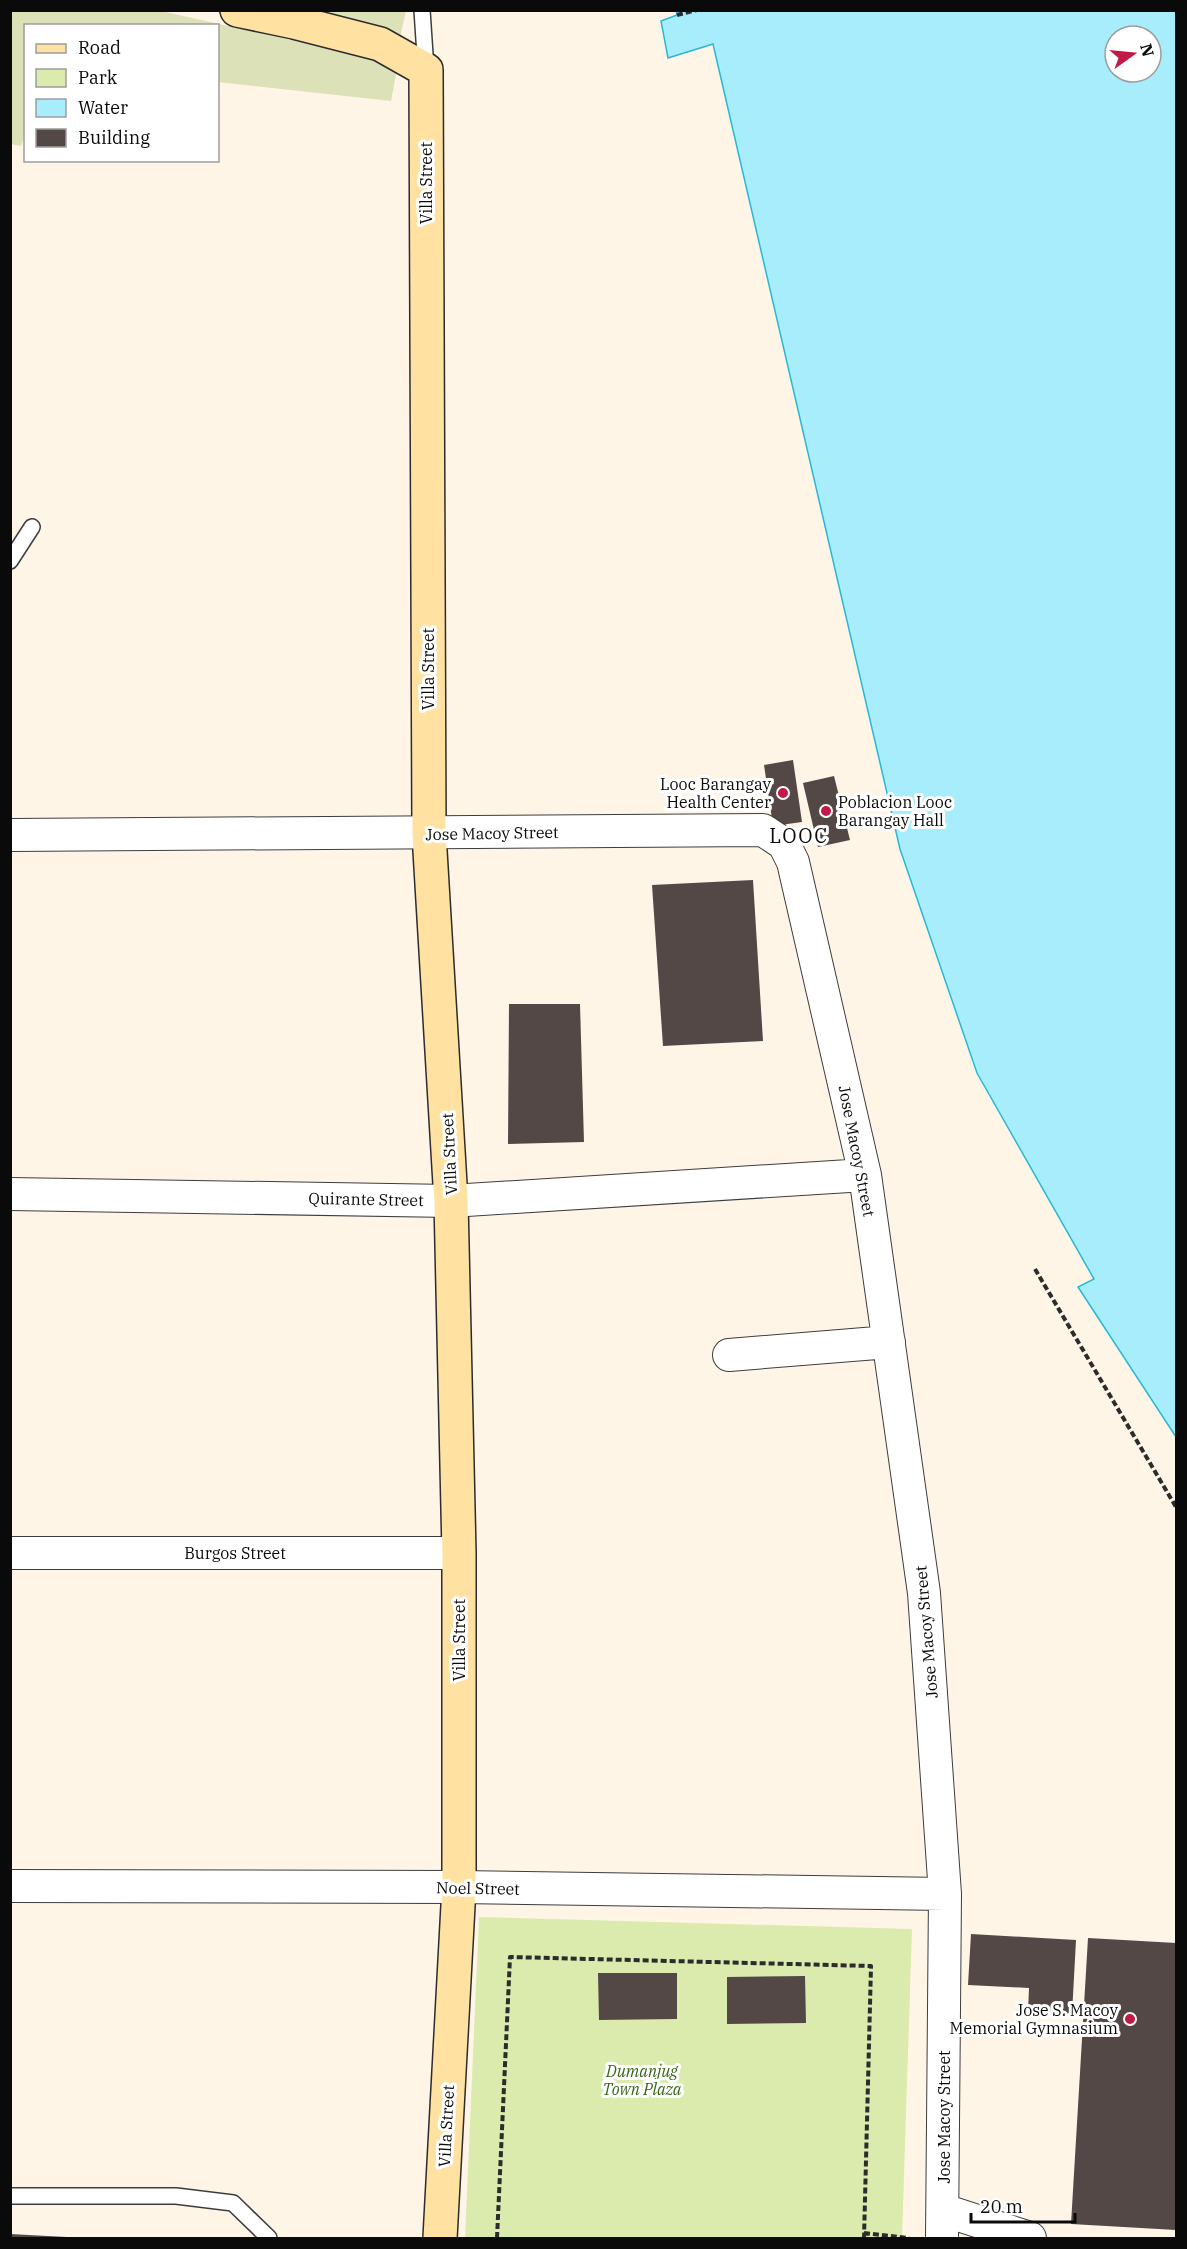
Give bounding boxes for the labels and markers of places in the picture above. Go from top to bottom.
place label: Looc Barangay Health Center [660,774,771,812]
marker: Looc Barangay Health Center [776,786,790,800]
place label: Poblacion Looc Barangay Hall [838,792,952,830]
marker: Poblacion Looc Barangay Hall [819,804,833,818]
place label: Jose S. Macoy Memorial Gymnasium [950,2000,1118,2038]
marker: Jose S. Macoy Memorial Gymnasium [1123,2012,1137,2026]

